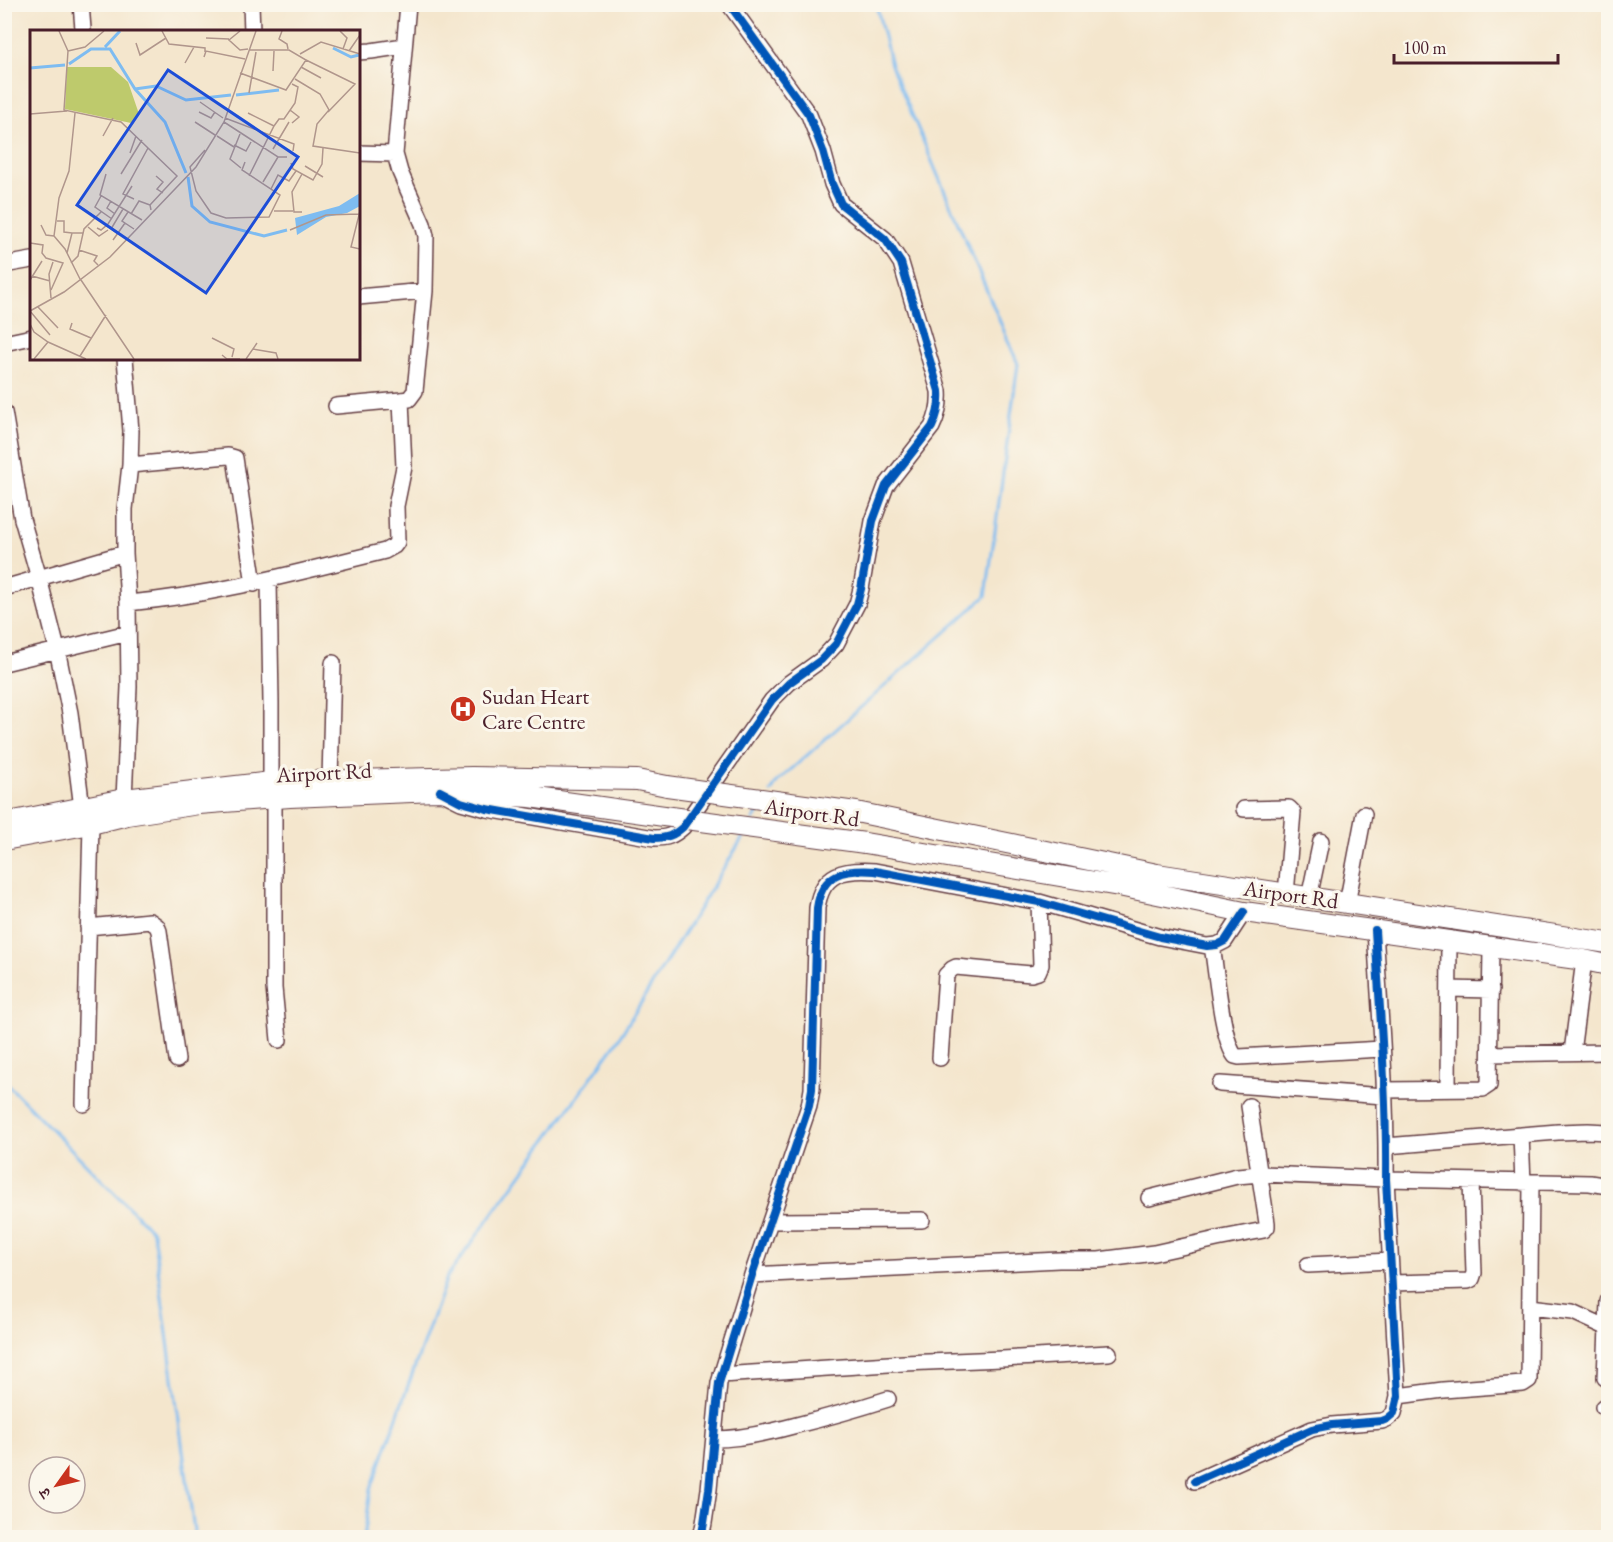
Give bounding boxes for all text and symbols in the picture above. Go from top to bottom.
scale bar [1394,27,1558,65]
inset map [30,30,360,360]
text: 100 m [1403,36,1447,59]
place label: Sudan Heart Care Centre [482,682,589,736]
hospital icon: Sudan Heart Care Centre [448,694,478,724]
street label: Airport Rd [274,755,373,790]
street label: Airport Rd [762,791,862,834]
street label: Airport Rd [1241,873,1341,916]
north arrow [27,1455,87,1515]
text: उ [33,1482,57,1503]

